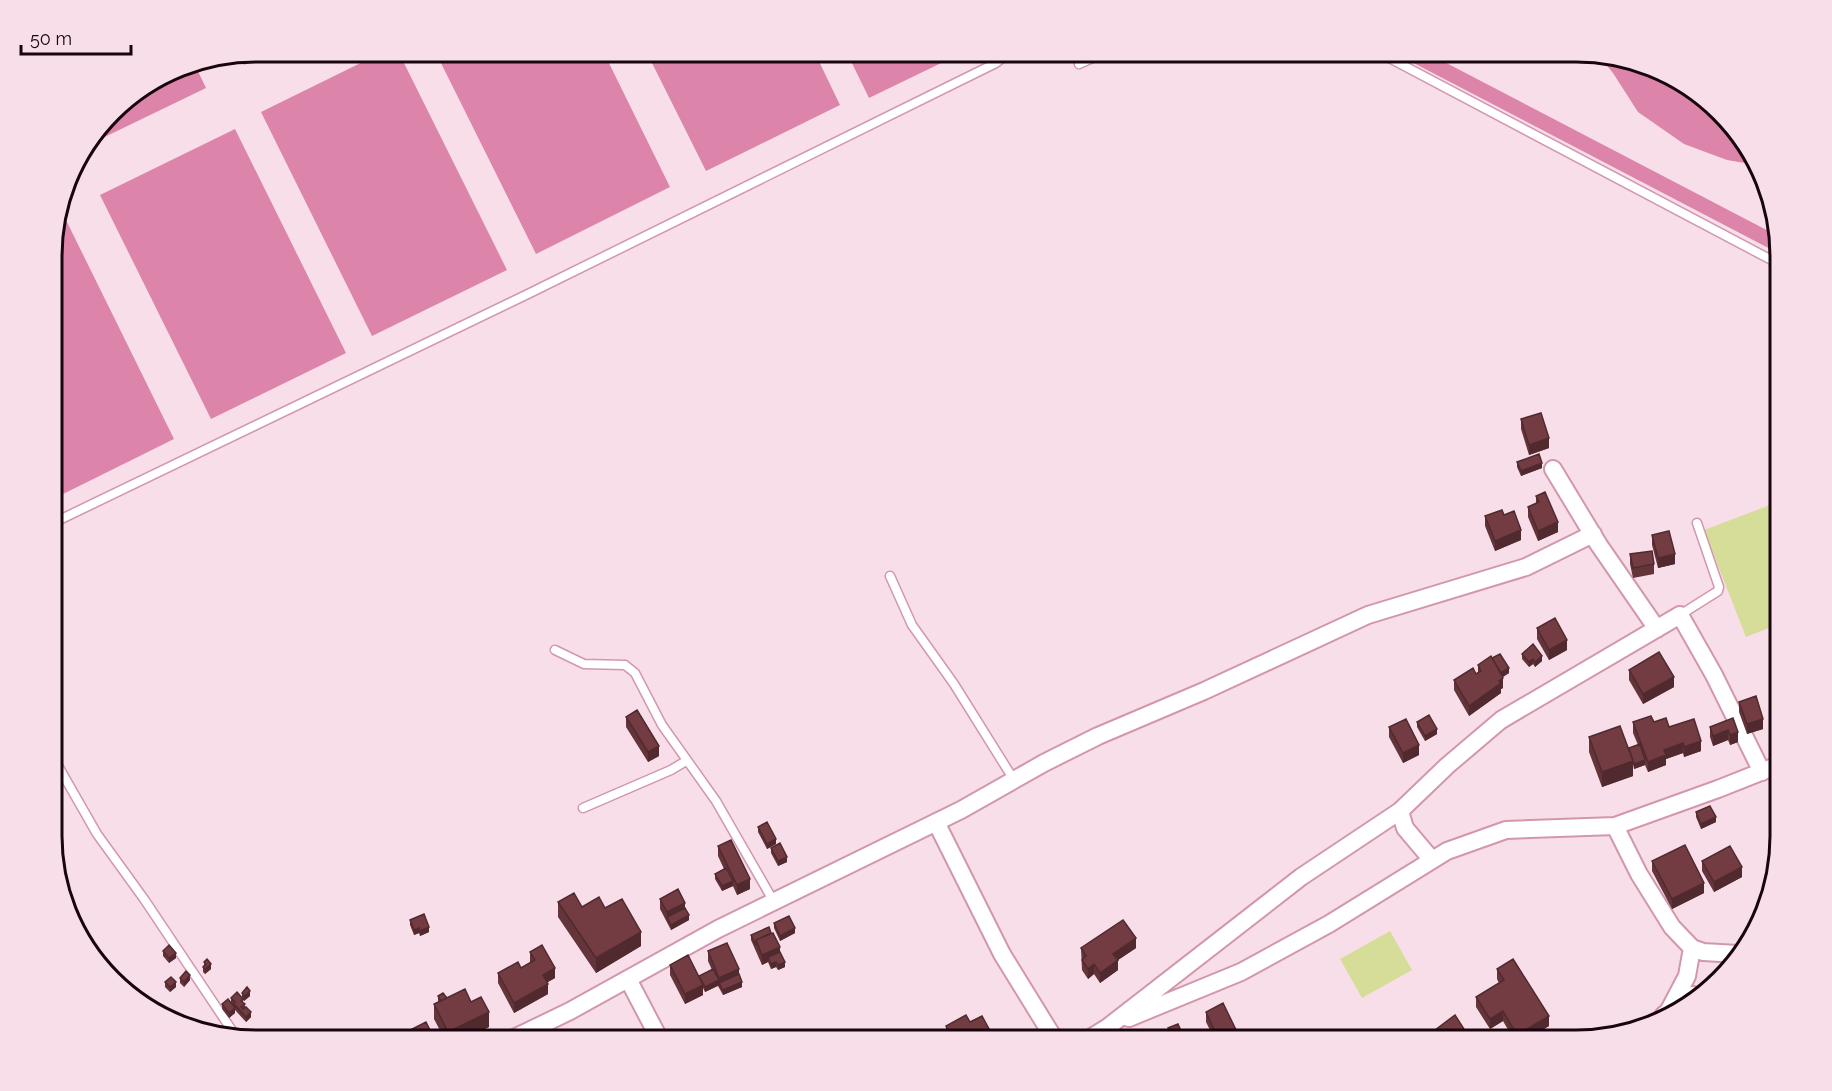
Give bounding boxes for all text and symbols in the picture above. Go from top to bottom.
scale bar [21,18,130,56]
text: 50 m [30,28,72,49]

